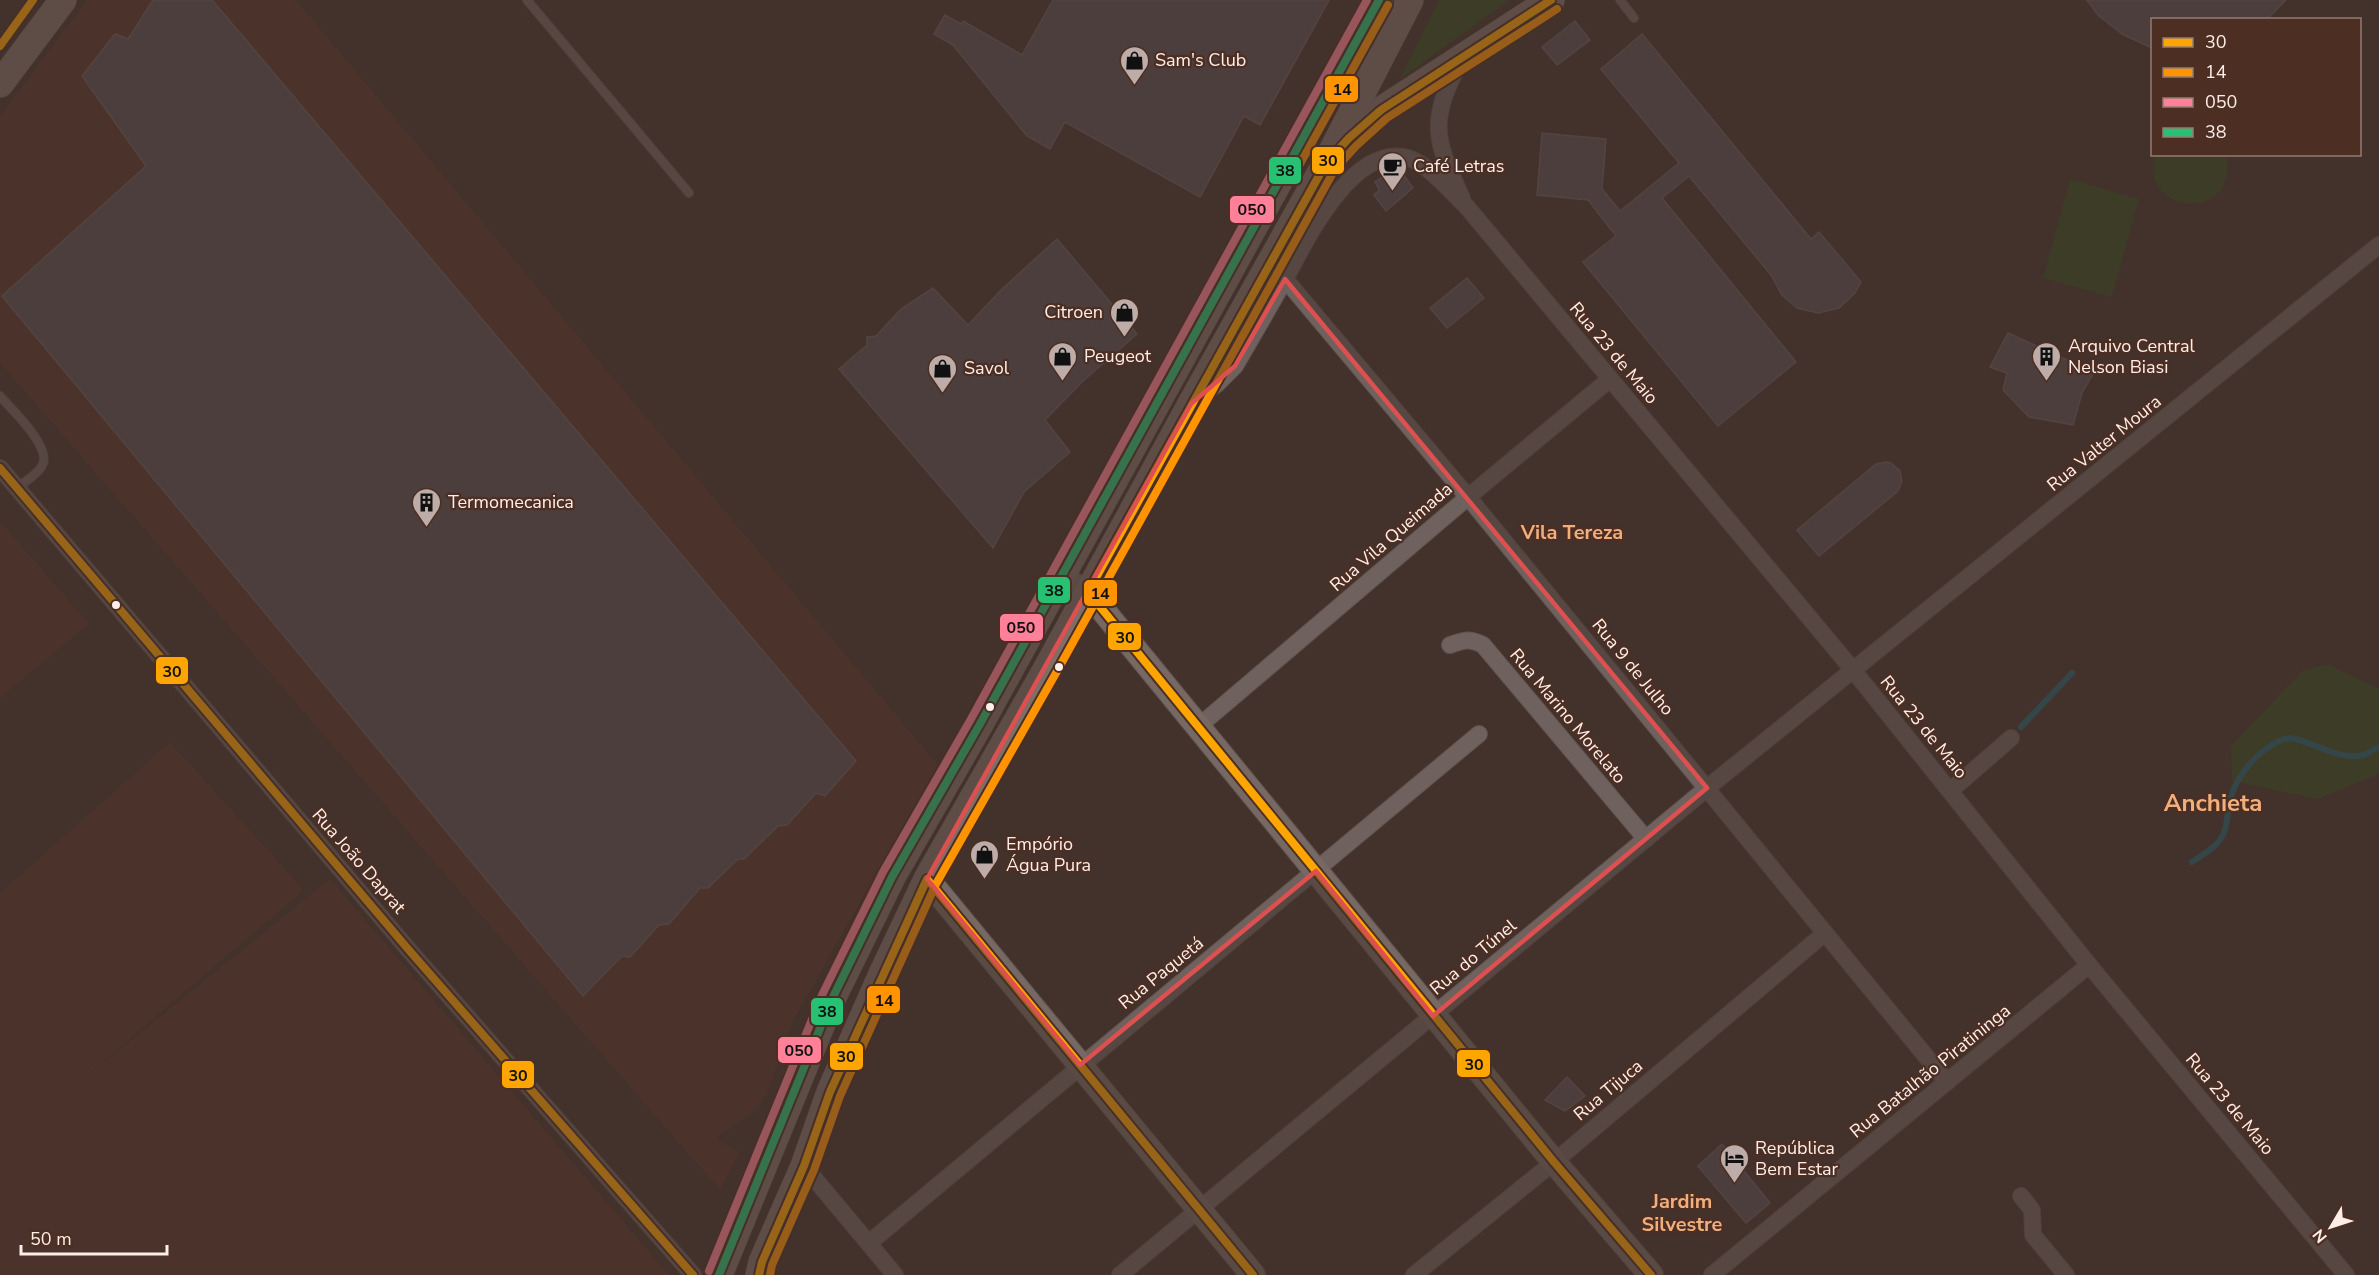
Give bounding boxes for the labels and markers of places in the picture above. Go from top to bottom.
shop icon: Sam's Club [1118,44,1150,86]
place label: Sam's Club [1155,48,1246,72]
cafe icon: Café Letras [1376,150,1408,192]
place label: Café Letras [1413,154,1504,178]
shop icon: Citroen [1108,296,1140,338]
place label: Citroen [1044,300,1103,324]
place label: Arquivo Central Nelson Biasi [2068,334,2195,379]
shop icon: Peugeot [1047,340,1079,382]
building icon: Arquivo Central Nelson Biasi [2031,340,2063,382]
place label: Peugeot [1084,344,1152,368]
shop icon: Savol [927,352,959,394]
place label: Savol [964,356,1010,380]
building icon: Termomecanica [411,486,443,528]
place label: Termomecanica [448,490,574,514]
unlabelled marker [110,599,122,611]
unlabelled marker [1053,661,1065,673]
unlabelled marker [984,701,996,713]
place label: Empório Água Pura [1006,832,1091,877]
shop icon: Empório Água Pura [969,838,1001,880]
place label: República Bem Estar [1755,1136,1839,1181]
hotel icon: República Bem Estar [1718,1142,1750,1184]

